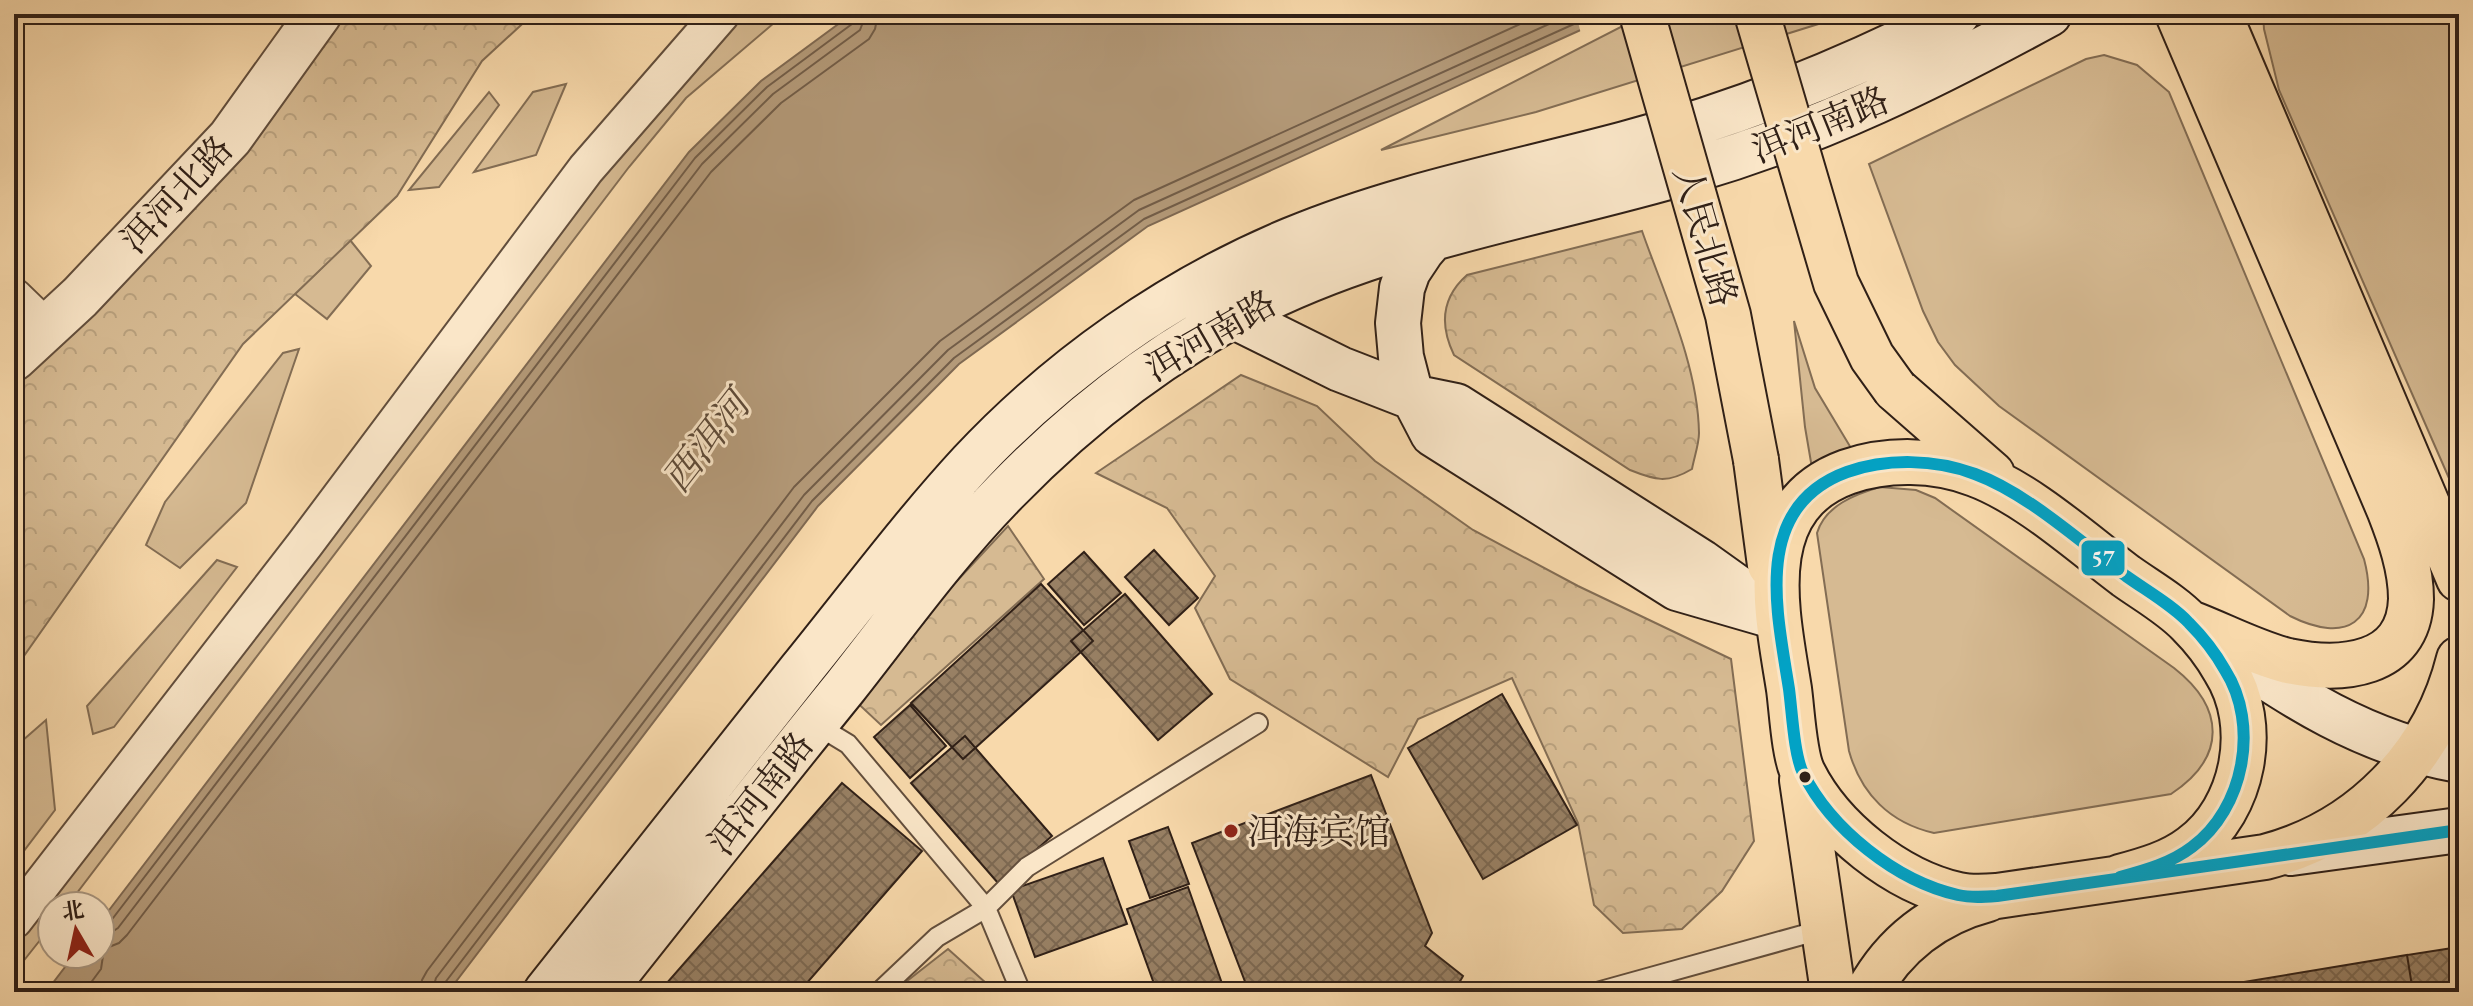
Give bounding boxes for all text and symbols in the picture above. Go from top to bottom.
street label: 洱河南路 [1745,76,1896,173]
street label: 洱河北路 [110,126,243,263]
street label: 人民北路 [1663,160,1748,312]
street label: 洱河南路 [1136,279,1284,392]
water label: 西洱河 [651,377,764,502]
line badge: 57 [2080,539,2126,577]
text: 57 [2091,544,2115,573]
street label: 洱河南路 [698,722,823,865]
unlabelled marker [1797,769,1813,785]
place label: 洱海宾馆 [1247,808,1391,855]
marker: 洱海宾馆 [1222,822,1240,840]
north arrow [36,890,116,970]
text: 北 [60,895,86,927]

